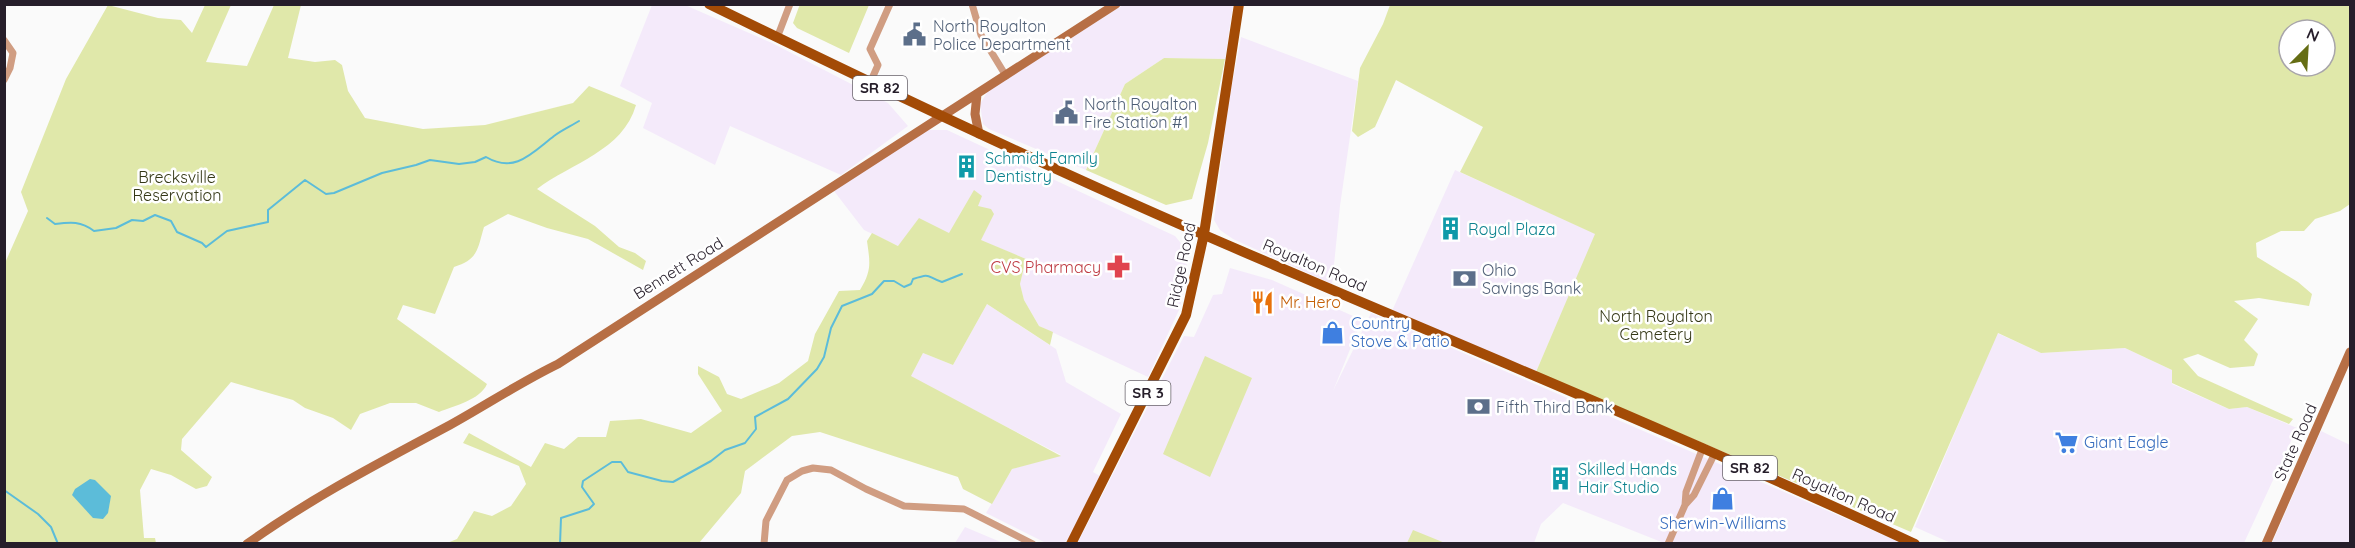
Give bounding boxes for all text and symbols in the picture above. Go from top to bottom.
place label: North Royalton Police Department [933,16,1071,54]
north arrow [2277,18,2337,78]
public building icon: North Royalton Police Department [902,22,928,48]
text: N [2304,23,2323,46]
road number: SR 82 [853,76,907,100]
place label: North Royalton Fire Station #1 [1084,94,1197,132]
public building icon: North Royalton Fire Station #1 [1053,100,1079,126]
place label: Schmidt Family Dentistry [985,148,1098,186]
building icon: Schmidt Family Dentistry [954,154,980,180]
park label: Brecksville Reservation [132,167,222,205]
building icon: Royal Plaza [1437,216,1463,242]
place label: Royal Plaza [1468,219,1555,239]
street label: Ridge Road [1162,221,1200,309]
street label: Bennett Road [629,233,727,303]
street label: Royalton Road [1260,234,1370,296]
pharmacy icon: CVS Pharmacy [1106,254,1132,280]
place label: CVS Pharmacy [991,257,1101,277]
place label: Ohio Savings Bank [1482,260,1581,298]
bank icon: Ohio Savings Bank [1451,266,1477,292]
restaurant icon: Mr. Hero [1249,289,1275,315]
place label: Mr. Hero [1280,292,1341,312]
park label: North Royalton Cemetery [1599,306,1713,344]
place label: Country Stove & Patio [1351,313,1450,351]
shop icon: Country Stove & Patio [1320,319,1346,345]
road number: SR 3 [1126,381,1170,405]
bank icon: Fifth Third Bank [1465,394,1491,420]
place label: Fifth Third Bank [1496,397,1613,417]
street label: State Road [2269,400,2321,484]
supermarket icon: Giant Eagle [2053,429,2079,455]
place label: Giant Eagle [2084,432,2169,452]
road number: SR 82 [1723,456,1777,480]
place label: Skilled Hands Hair Studio [1578,459,1677,497]
street label: Royalton Road [1789,463,1899,527]
building icon: Skilled Hands Hair Studio [1547,465,1573,491]
shop icon: Sherwin-Williams [1710,485,1736,511]
place label: Sherwin-Williams [1660,513,1786,533]

